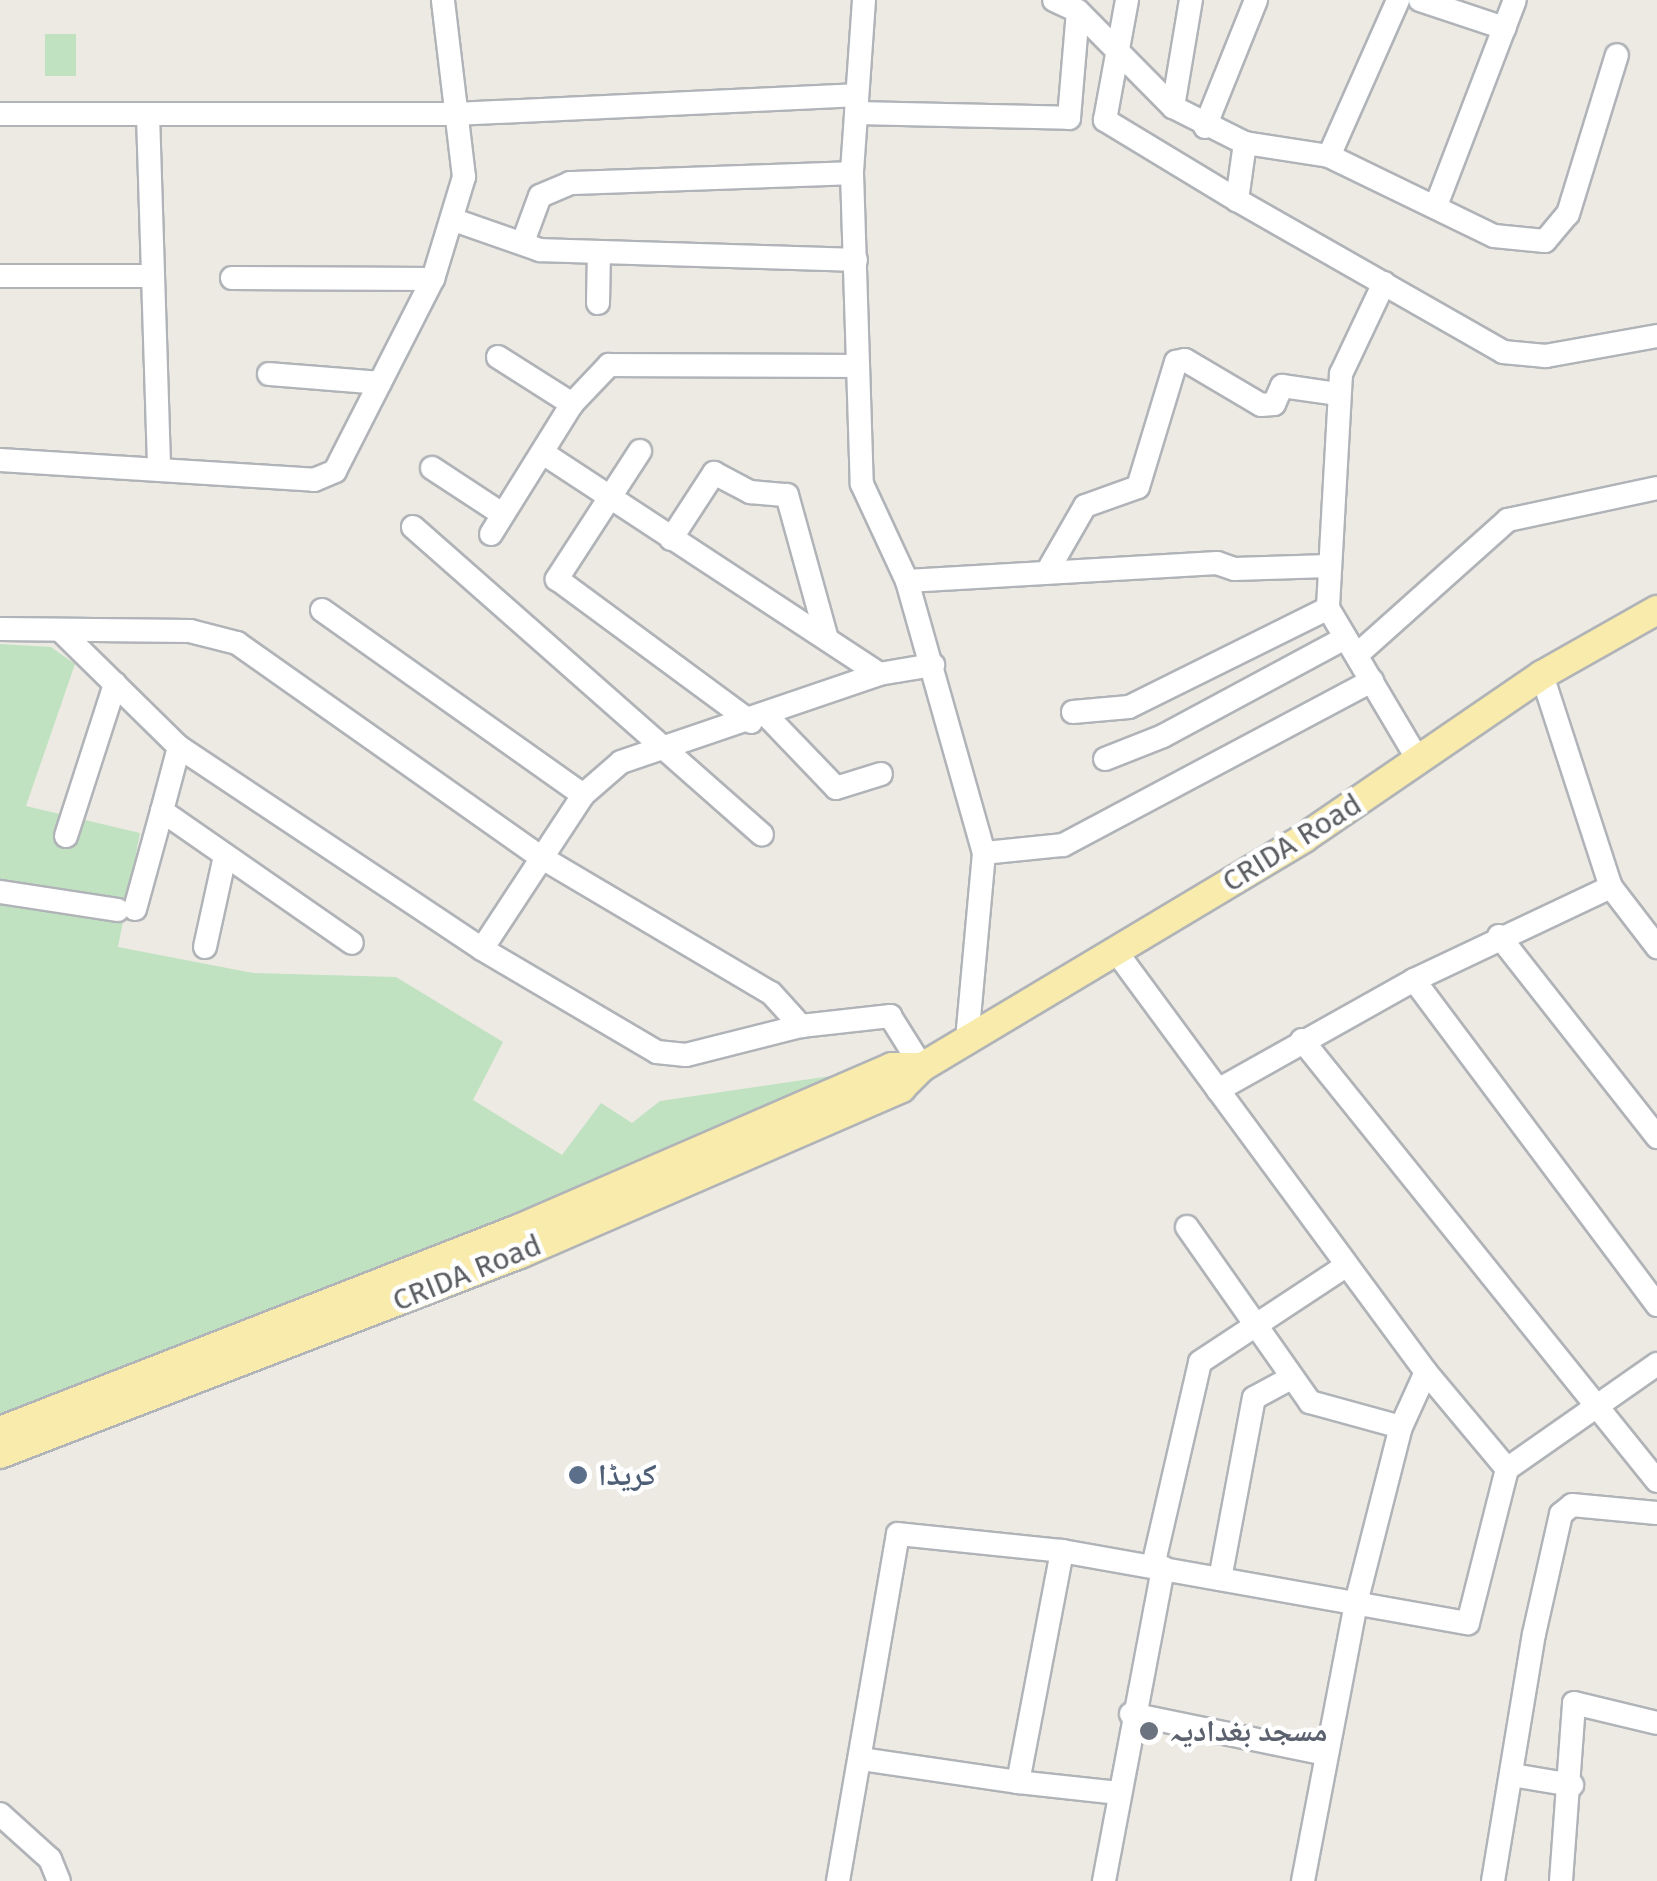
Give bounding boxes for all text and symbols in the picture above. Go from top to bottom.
street label: CRIDA Road [1216,786,1368,900]
street label: CRIDA Road [387,1227,547,1319]
place label: کریڈا [598,1457,656,1493]
marker: کریڈا [567,1464,589,1486]
place label: مسجد بغدادیہ [1169,1713,1327,1749]
marker: مسجد بغدادیہ [1138,1720,1160,1742]

